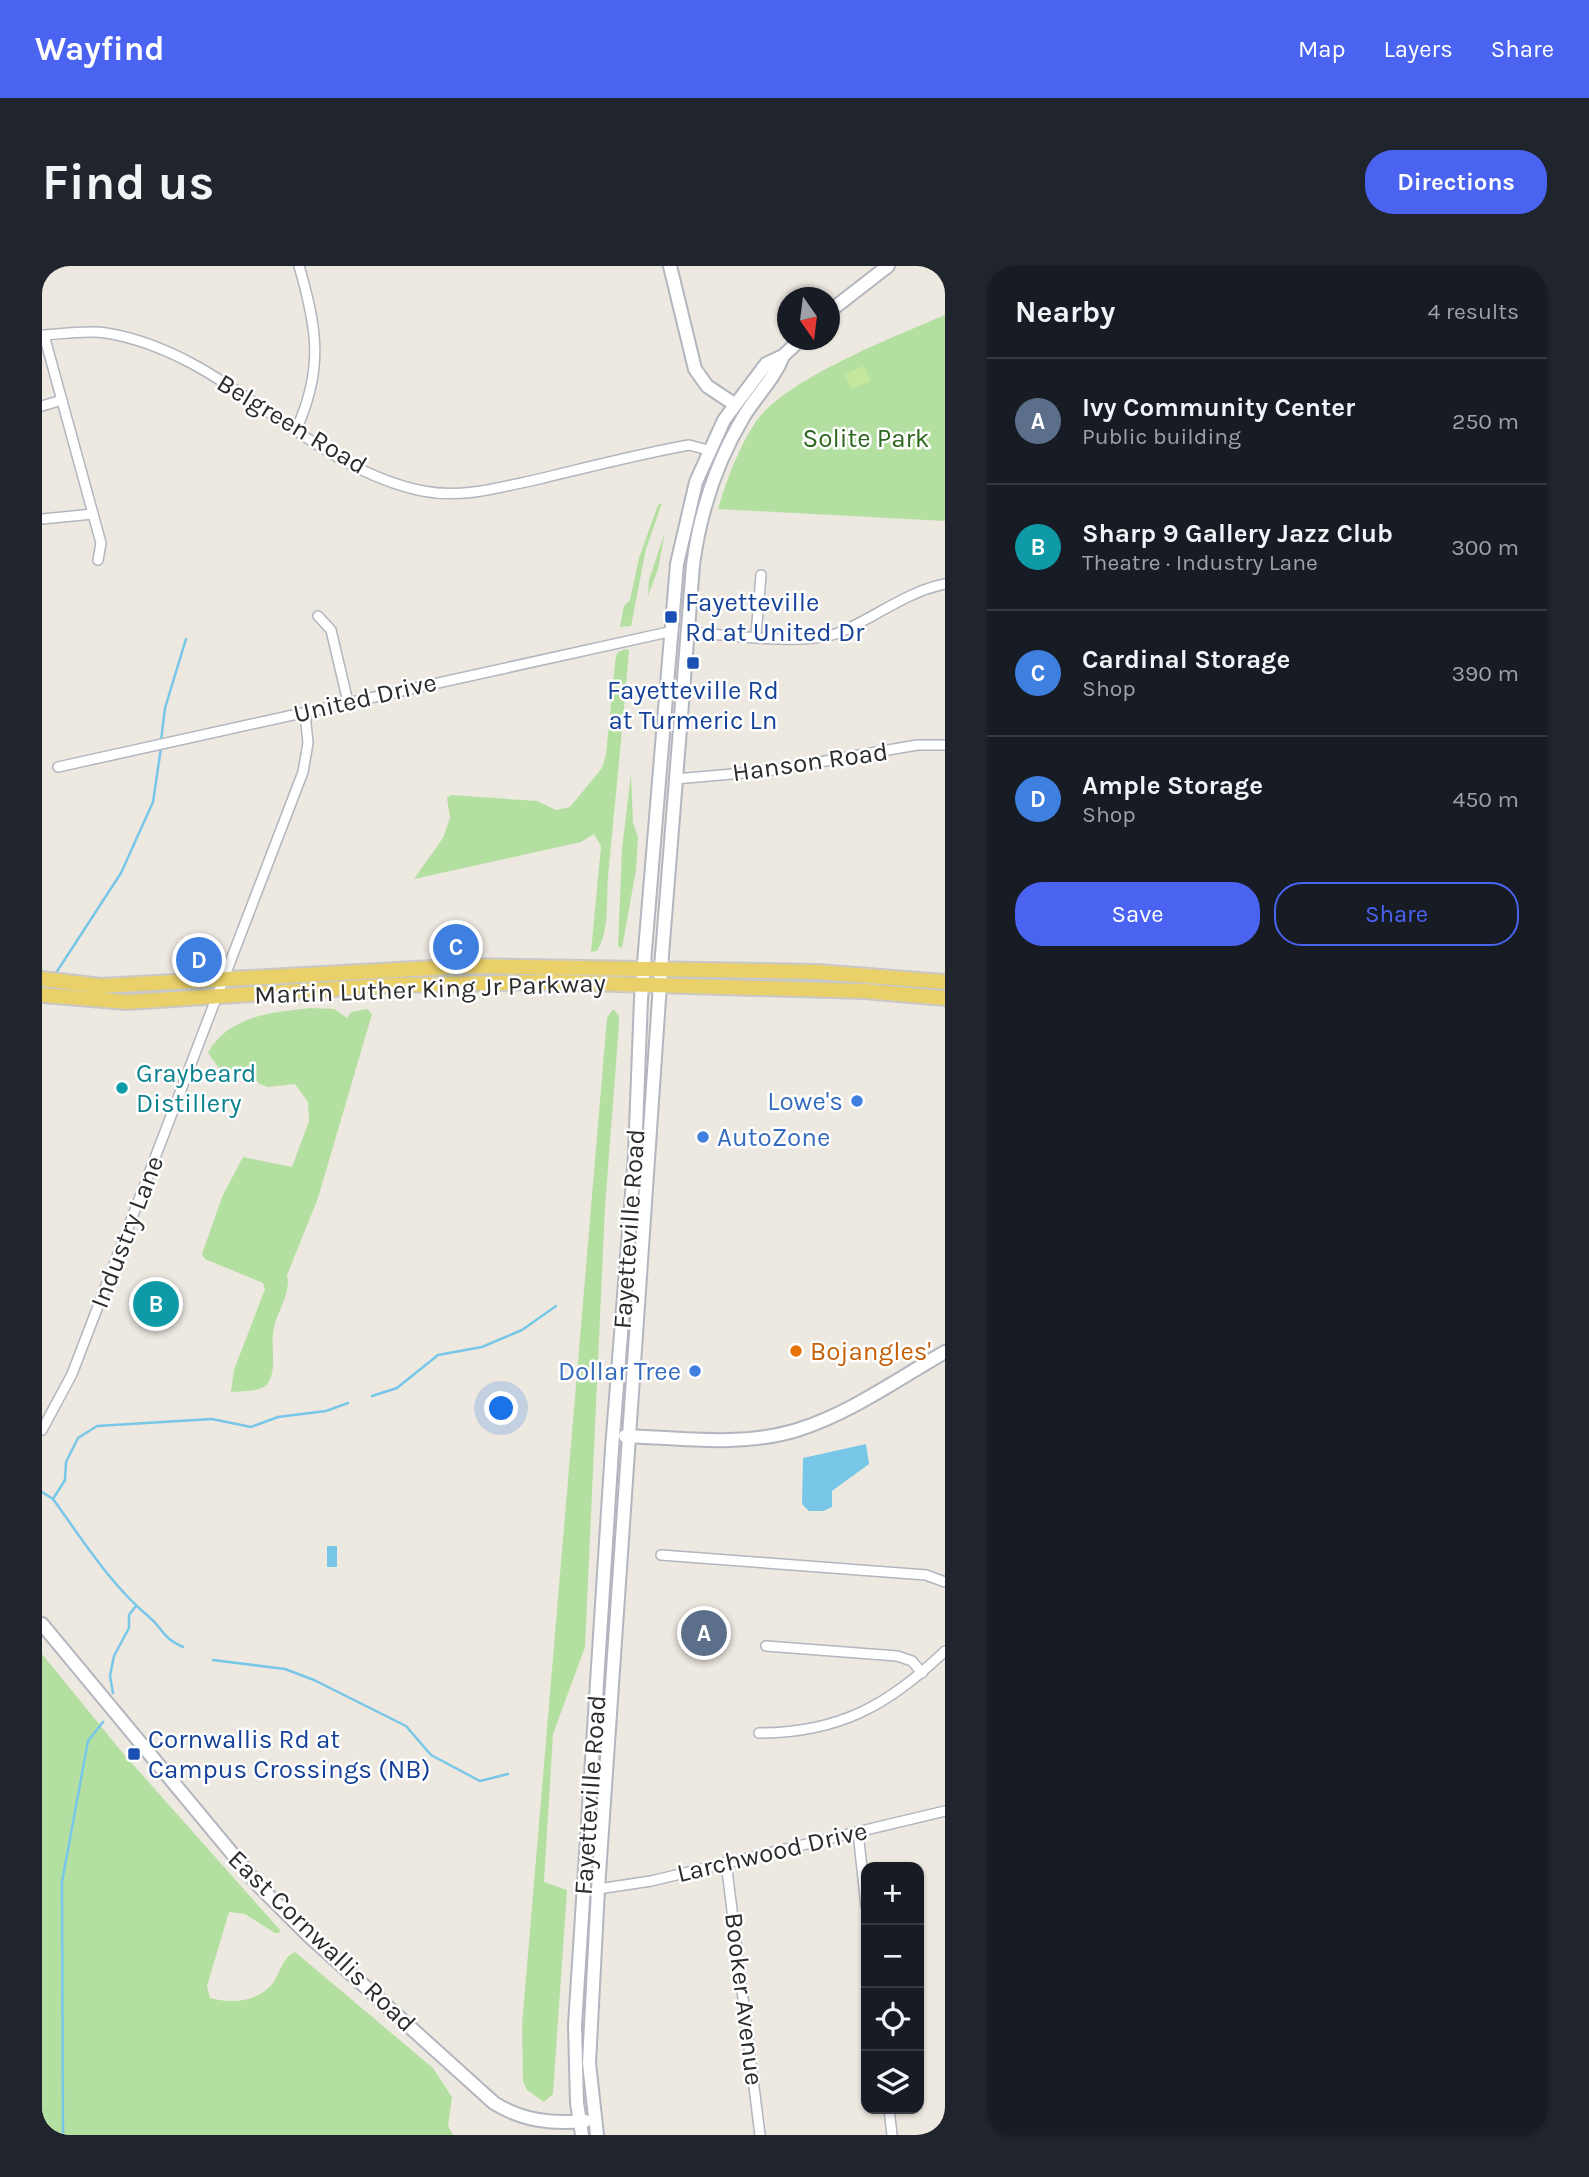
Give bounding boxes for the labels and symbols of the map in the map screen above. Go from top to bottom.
north arrow [777,287,840,350]
street label: Belgreen Road [211,367,373,481]
park label: Solite Park [802,423,930,454]
place label: Fayetteville Rd at United Dr [685,587,865,648]
marker: Fayetteville Rd at United Dr [663,609,679,625]
marker: Fayetteville Rd at Turmeric Ln [685,655,701,671]
street label: United Drive [290,666,440,730]
place label: Fayetteville Rd at Turmeric Ln [607,675,779,736]
street label: Hanson Road [730,736,890,788]
pin: C [433,921,479,973]
pin: D [176,934,222,986]
street label: Martin Luther King Jr Parkway [254,967,606,1011]
place label: Graybeard Distillery [136,1058,256,1119]
marker: Graybeard Distillery [114,1080,130,1096]
place label: Lowe's [767,1086,843,1117]
marker: Lowe's [849,1093,865,1109]
place label: AutoZone [717,1122,830,1153]
street label: Fayetteville Road [607,1128,651,1330]
marker: AutoZone [695,1129,711,1145]
street label: Industry Lane [84,1151,170,1313]
pin: B [133,1278,179,1330]
place label: Bojangles' [810,1336,931,1367]
marker: Bojangles' [788,1343,804,1359]
place label: Dollar Tree [558,1356,681,1387]
marker: Dollar Tree [687,1363,703,1379]
your location [484,1391,518,1425]
pin: A [681,1607,727,1659]
street label: Fayetteville Road [568,1694,612,1896]
place label: Cornwallis Rd at Campus Crossings (NB) [148,1724,431,1785]
marker: Cornwallis Rd at Campus Crossings (NB) [126,1746,142,1762]
street label: Larchwood Drive [674,1815,870,1889]
street label: East Cornwallis Road [222,1843,422,2039]
street label: Booker Avenue [718,1911,770,2087]

